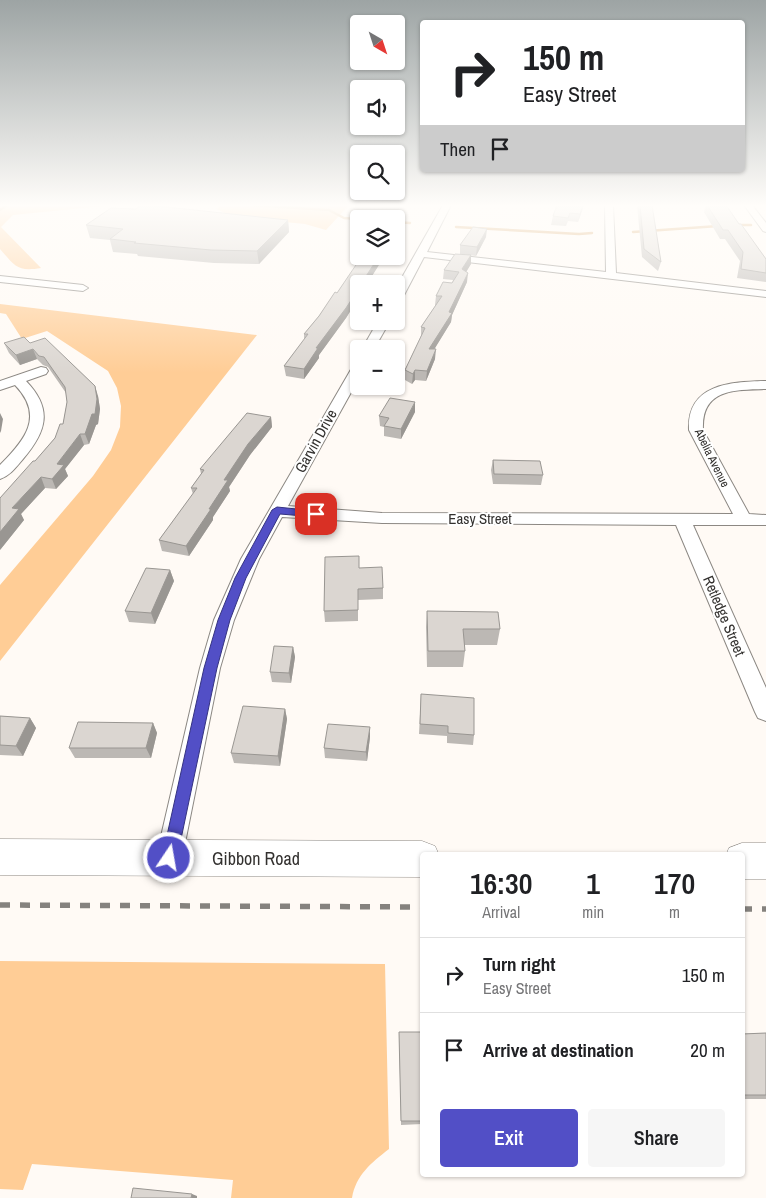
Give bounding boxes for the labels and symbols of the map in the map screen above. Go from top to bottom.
north arrow [350,15,405,70]
street label: Garvin Drive [289,405,342,476]
street label: Abelia Avenue [690,425,733,490]
pin [295,493,337,535]
street label: Easy Street [448,508,512,529]
street label: Retledge Street [698,572,751,660]
position arrow [142,831,194,883]
street label: Gibbon Road [212,846,300,871]

